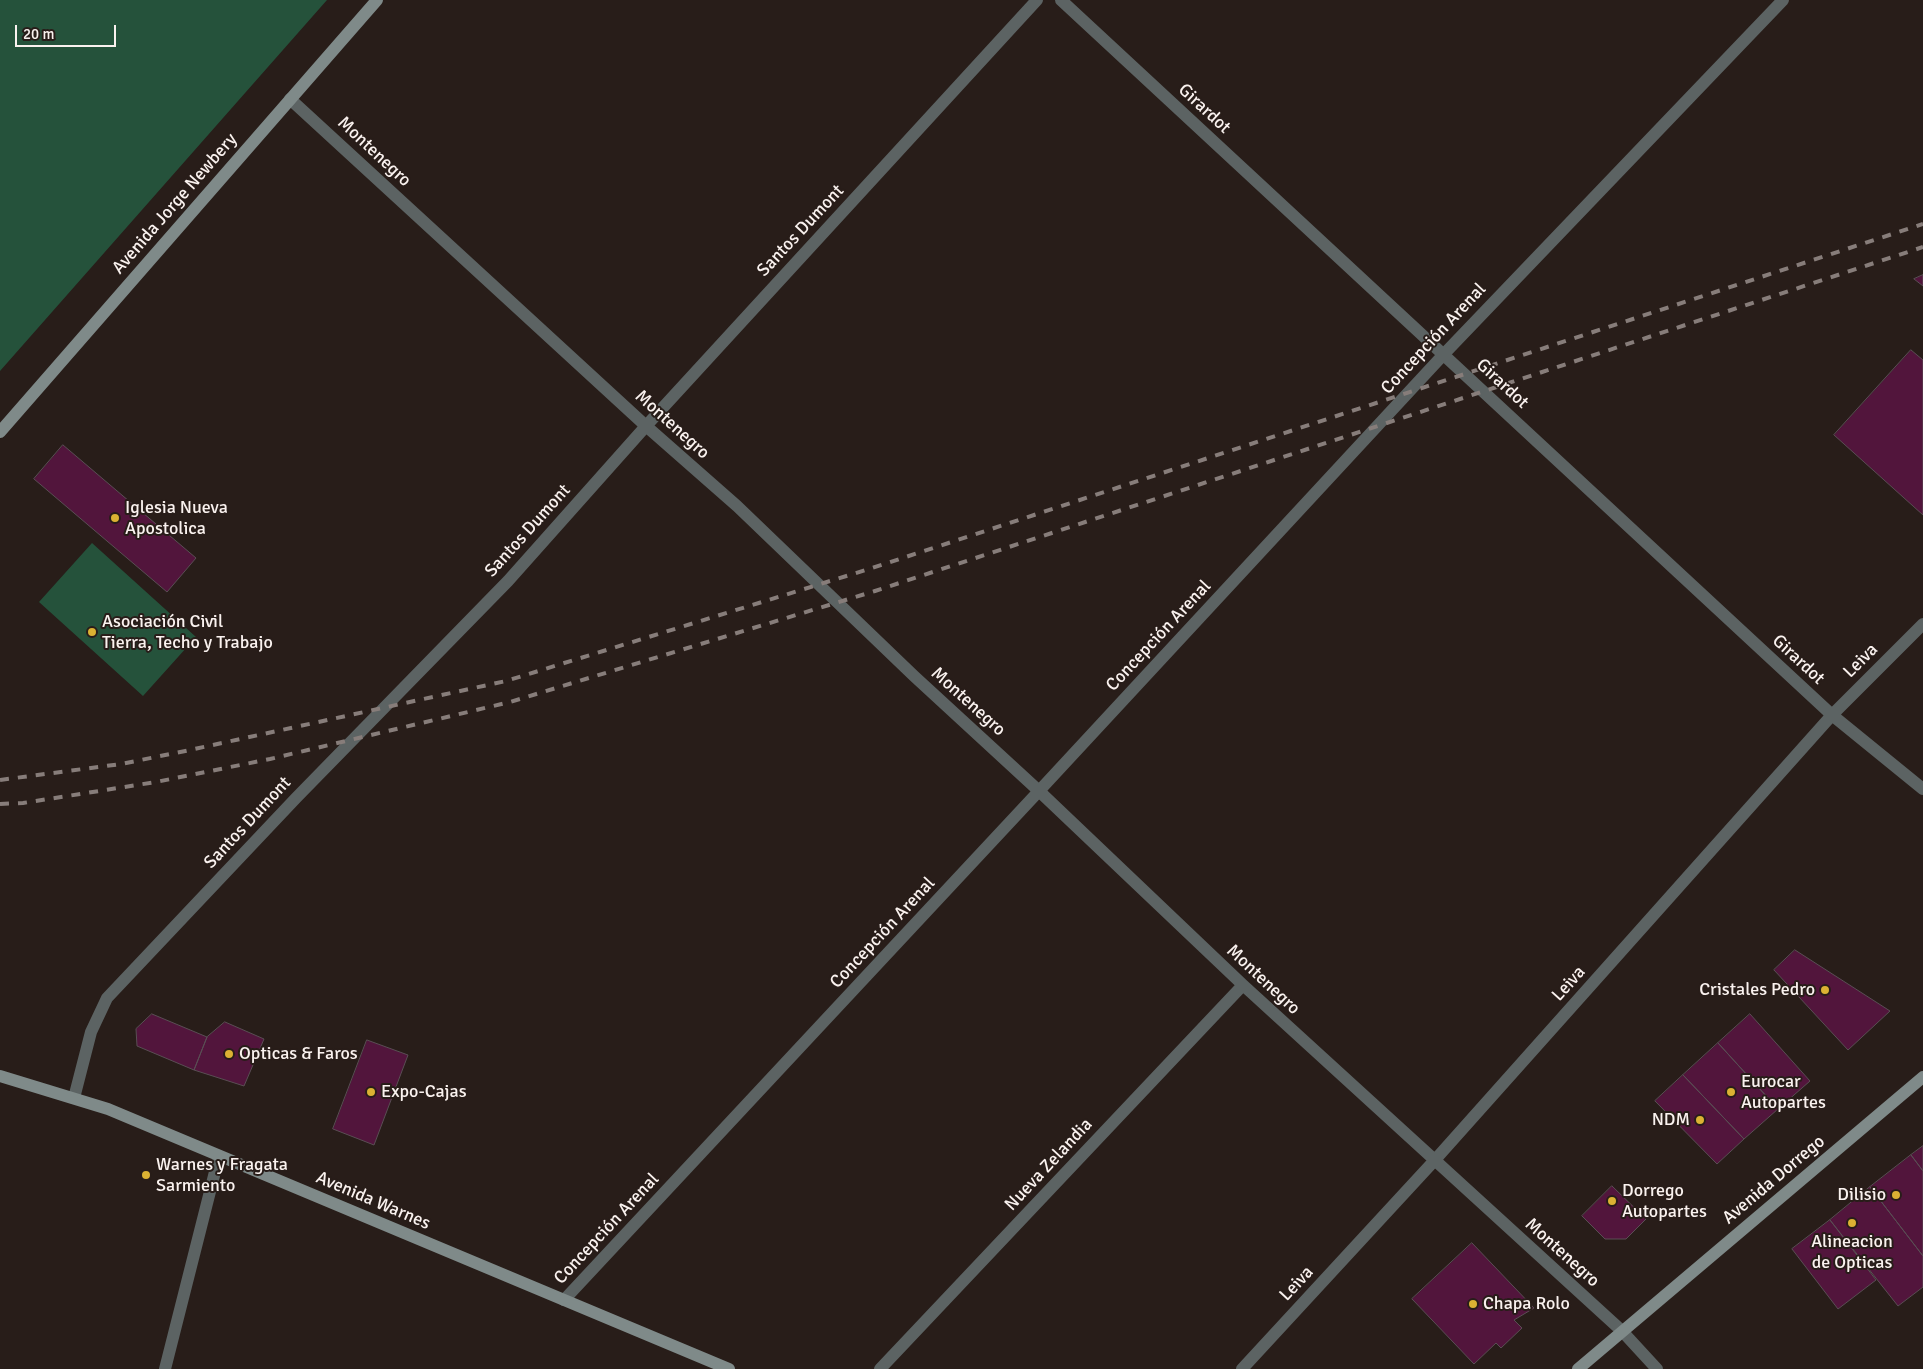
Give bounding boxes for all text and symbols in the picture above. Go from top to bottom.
scale bar [18,15,119,47]
text: 20 m [23,25,54,43]
street label: Girardot [1173,79,1235,139]
street label: Montenegro [333,112,415,192]
street label: Avenida Jorge Newbery [108,129,242,279]
street label: Santos Dumont [753,181,849,281]
street label: Concepción Arenal [1377,279,1491,399]
street label: Girardot [1471,354,1533,414]
street label: Montenegro [630,386,714,464]
street label: Santos Dumont [481,480,575,582]
place label: Iglesia Nueva Apostolica [125,497,228,540]
marker: Iglesia Nueva Apostolica [109,512,121,524]
street label: Concepción Arenal [1102,576,1216,696]
place label: Asociación Civil Tierra, Techo y Trabajo [102,611,273,654]
marker: Asociación Civil Tierra, Techo y Trabajo [86,626,98,638]
street label: Girardot [1767,630,1829,690]
street label: Leiva [1839,639,1883,683]
street label: Montenegro [926,663,1010,741]
street label: Santos Dumont [200,773,296,873]
street label: Concepción Arenal [826,873,940,993]
street label: Montenegro [1222,940,1304,1020]
street label: Leiva [1548,962,1590,1006]
place label: Cristales Pedro [1699,979,1815,1001]
marker: Cristales Pedro [1819,984,1831,996]
place label: Opticas & Faros [239,1043,358,1065]
marker: Opticas & Faros [223,1048,235,1060]
place label: Eurocar Autopartes [1741,1071,1826,1114]
place label: Expo-Cajas [381,1081,467,1103]
marker: Expo-Cajas [365,1086,377,1098]
marker: Eurocar Autopartes [1725,1086,1737,1098]
place label: NDM [1652,1109,1690,1131]
street label: Nueva Zelandia [1001,1114,1097,1216]
marker: NDM [1694,1114,1706,1126]
street label: Avenida Dorrego [1718,1131,1830,1229]
place label: Warnes y Fragata Sarmiento [156,1154,288,1196]
street label: Avenida Warnes [313,1167,433,1235]
marker: Warnes y Fragata Sarmiento [140,1169,152,1181]
street label: Concepción Arenal [550,1169,664,1289]
place label: Dorrego Autopartes [1622,1180,1707,1222]
place label: Dilisio [1837,1184,1886,1206]
marker: Dilisio [1890,1189,1902,1201]
marker: Dorrego Autopartes [1606,1195,1618,1207]
street label: Montenegro [1520,1214,1604,1292]
marker: Alineacion de Opticas [1846,1217,1858,1229]
place label: Alineacion de Opticas [1811,1231,1893,1274]
street label: Leiva [1275,1262,1319,1306]
place label: Chapa Rolo [1483,1293,1570,1315]
marker: Chapa Rolo [1467,1298,1479,1310]

